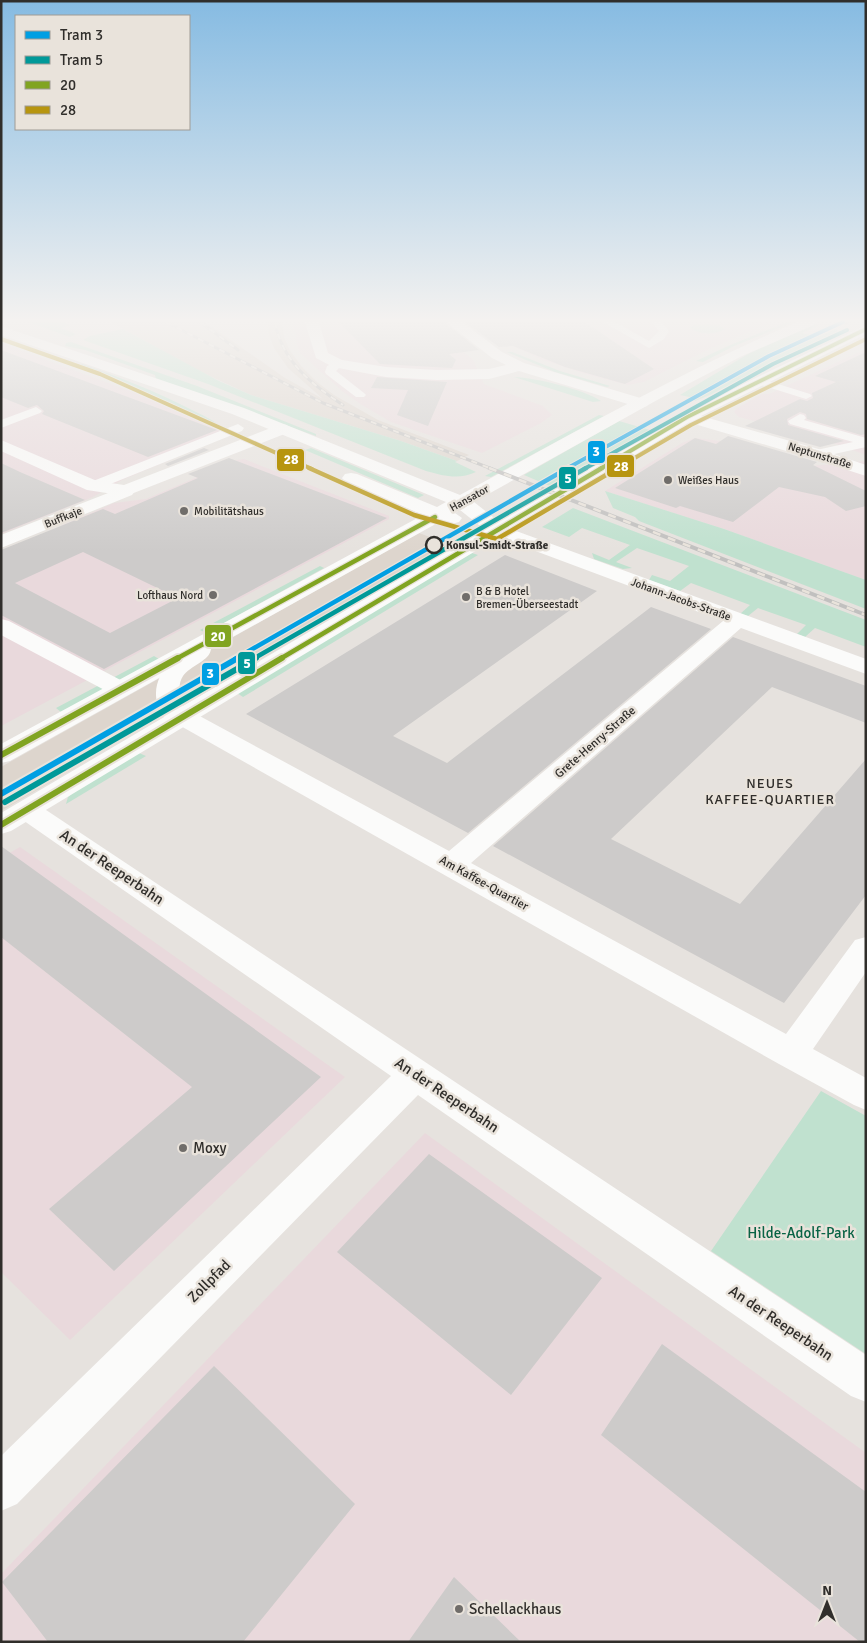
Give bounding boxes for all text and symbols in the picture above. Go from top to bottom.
legend [15,15,190,130]
text: Tram 3 [60,26,103,44]
text: Tram 5 [60,51,103,69]
text: 20 [60,76,76,94]
text: 28 [60,101,76,119]
line badge: 3 [587,440,606,464]
street label: Neptunstraße [787,440,853,471]
text: 3 [592,443,600,460]
line badge: 28 [276,448,305,472]
text: 28 [283,451,299,468]
line badge: 28 [606,454,635,478]
text: 28 [613,458,629,475]
line badge: 5 [558,466,577,490]
text: 5 [564,470,572,487]
marker: Weißes Haus [662,474,674,486]
place label: Weißes Haus [678,474,739,487]
street label: Hansator [447,482,491,514]
street label: Buffkaje [42,504,84,531]
marker: Mobilitätshaus [178,505,190,517]
place label: Mobilitätshaus [194,505,264,518]
marker: Konsul-Smidt-Straße [425,536,443,554]
place label: Konsul-Smidt-Straße [446,539,549,552]
street label: Johann-Jacobs-Straße [629,575,733,624]
place label: B & B Hotel Bremen-Überseestadt [476,585,579,611]
place label: Lofthaus Nord [137,589,203,602]
marker: Lofthaus Nord [207,589,219,601]
marker: B & B Hotel Bremen-Überseestadt [460,591,472,603]
line badge: 20 [204,624,232,648]
text: 20 [210,628,226,645]
line badge: 5 [237,651,256,675]
text: 5 [243,655,251,672]
line badge: 3 [201,662,220,686]
text: 3 [206,665,214,682]
street label: Grete-Henry-Straße [552,703,639,782]
district label: NEUES KAFFEE-QUARTIER [705,775,835,808]
street label: An der Reeperbahn [57,826,167,908]
street label: Am Kaffee-Quartier [437,853,531,914]
street label: An der Reeperbahn [392,1054,502,1136]
place label: Moxy [193,1139,227,1157]
marker: Moxy [177,1142,189,1154]
park label: Hilde-Adolf-Park [747,1224,855,1242]
street label: Zollpfad [184,1256,234,1306]
street label: An der Reeperbahn [726,1282,836,1364]
north arrow [802,1578,852,1628]
text: N [822,1582,832,1599]
place label: Schellackhaus [469,1600,562,1618]
marker: Schellackhaus [453,1603,465,1615]

